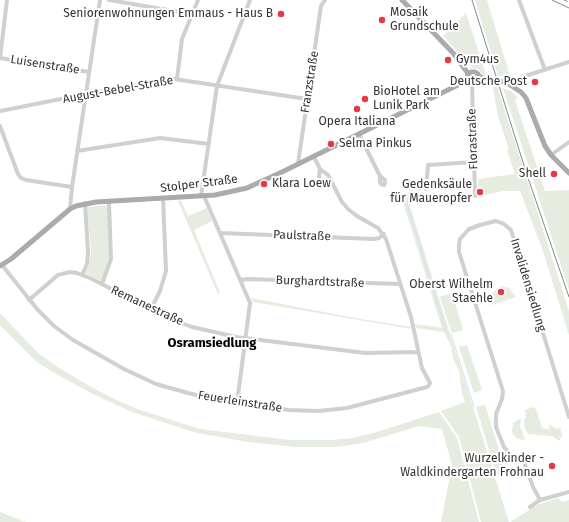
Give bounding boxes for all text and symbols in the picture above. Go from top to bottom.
place label: Mosaik Grundschule [390,6,459,34]
place label: Seniorenwohnungen Emmaus - Haus B [63,7,273,21]
marker: Seniorenwohnungen Emmaus - Haus B [276,9,286,19]
marker: Mosaik Grundschule [377,15,387,25]
street label: Franzstraße [298,50,322,114]
street label: Luisenstraße [9,52,81,78]
place label: Gym4us [456,53,499,67]
marker: Gym4us [443,55,453,65]
street label: August-Bebel-Straße [62,73,174,107]
place label: Deutsche Post [450,75,527,89]
marker: Deutsche Post [530,77,540,87]
place label: BioHotel am Lunik Park [373,85,440,113]
marker: BioHotel am Lunik Park [360,94,370,104]
marker: Opera Italiana [352,104,362,114]
street label: Florastraße [465,108,481,170]
place label: Opera Italiana [318,115,396,129]
place label: Selma Pinkus [339,137,412,151]
marker: Selma Pinkus [326,139,336,149]
place label: Shell [519,167,546,181]
marker: Shell [549,169,559,179]
street label: Stolper Straße [159,172,239,196]
place label: Klara Loew [272,177,331,191]
place label: Gedenksäule für Maueropfer [390,178,472,206]
marker: Klara Loew [259,179,269,189]
marker: Gedenksäule für Maueropfer [475,187,485,197]
street label: Paulstraße [273,228,331,244]
street label: Invalidensiedlung [507,237,549,333]
street label: Burghardtstraße [275,273,365,291]
place label: Oberst Wilhelm Staehle [409,278,493,306]
street label: Remanestraße [108,283,186,329]
marker: Oberst Wilhelm Staehle [496,287,506,297]
district label: Osramsiedlung [167,335,257,351]
street label: Feuerleinstraße [197,388,283,416]
place label: Wurzelkinder - Waldkindergarten Frohnau [400,452,544,480]
marker: Wurzelkinder - Waldkindergarten Frohnau [547,461,557,471]

